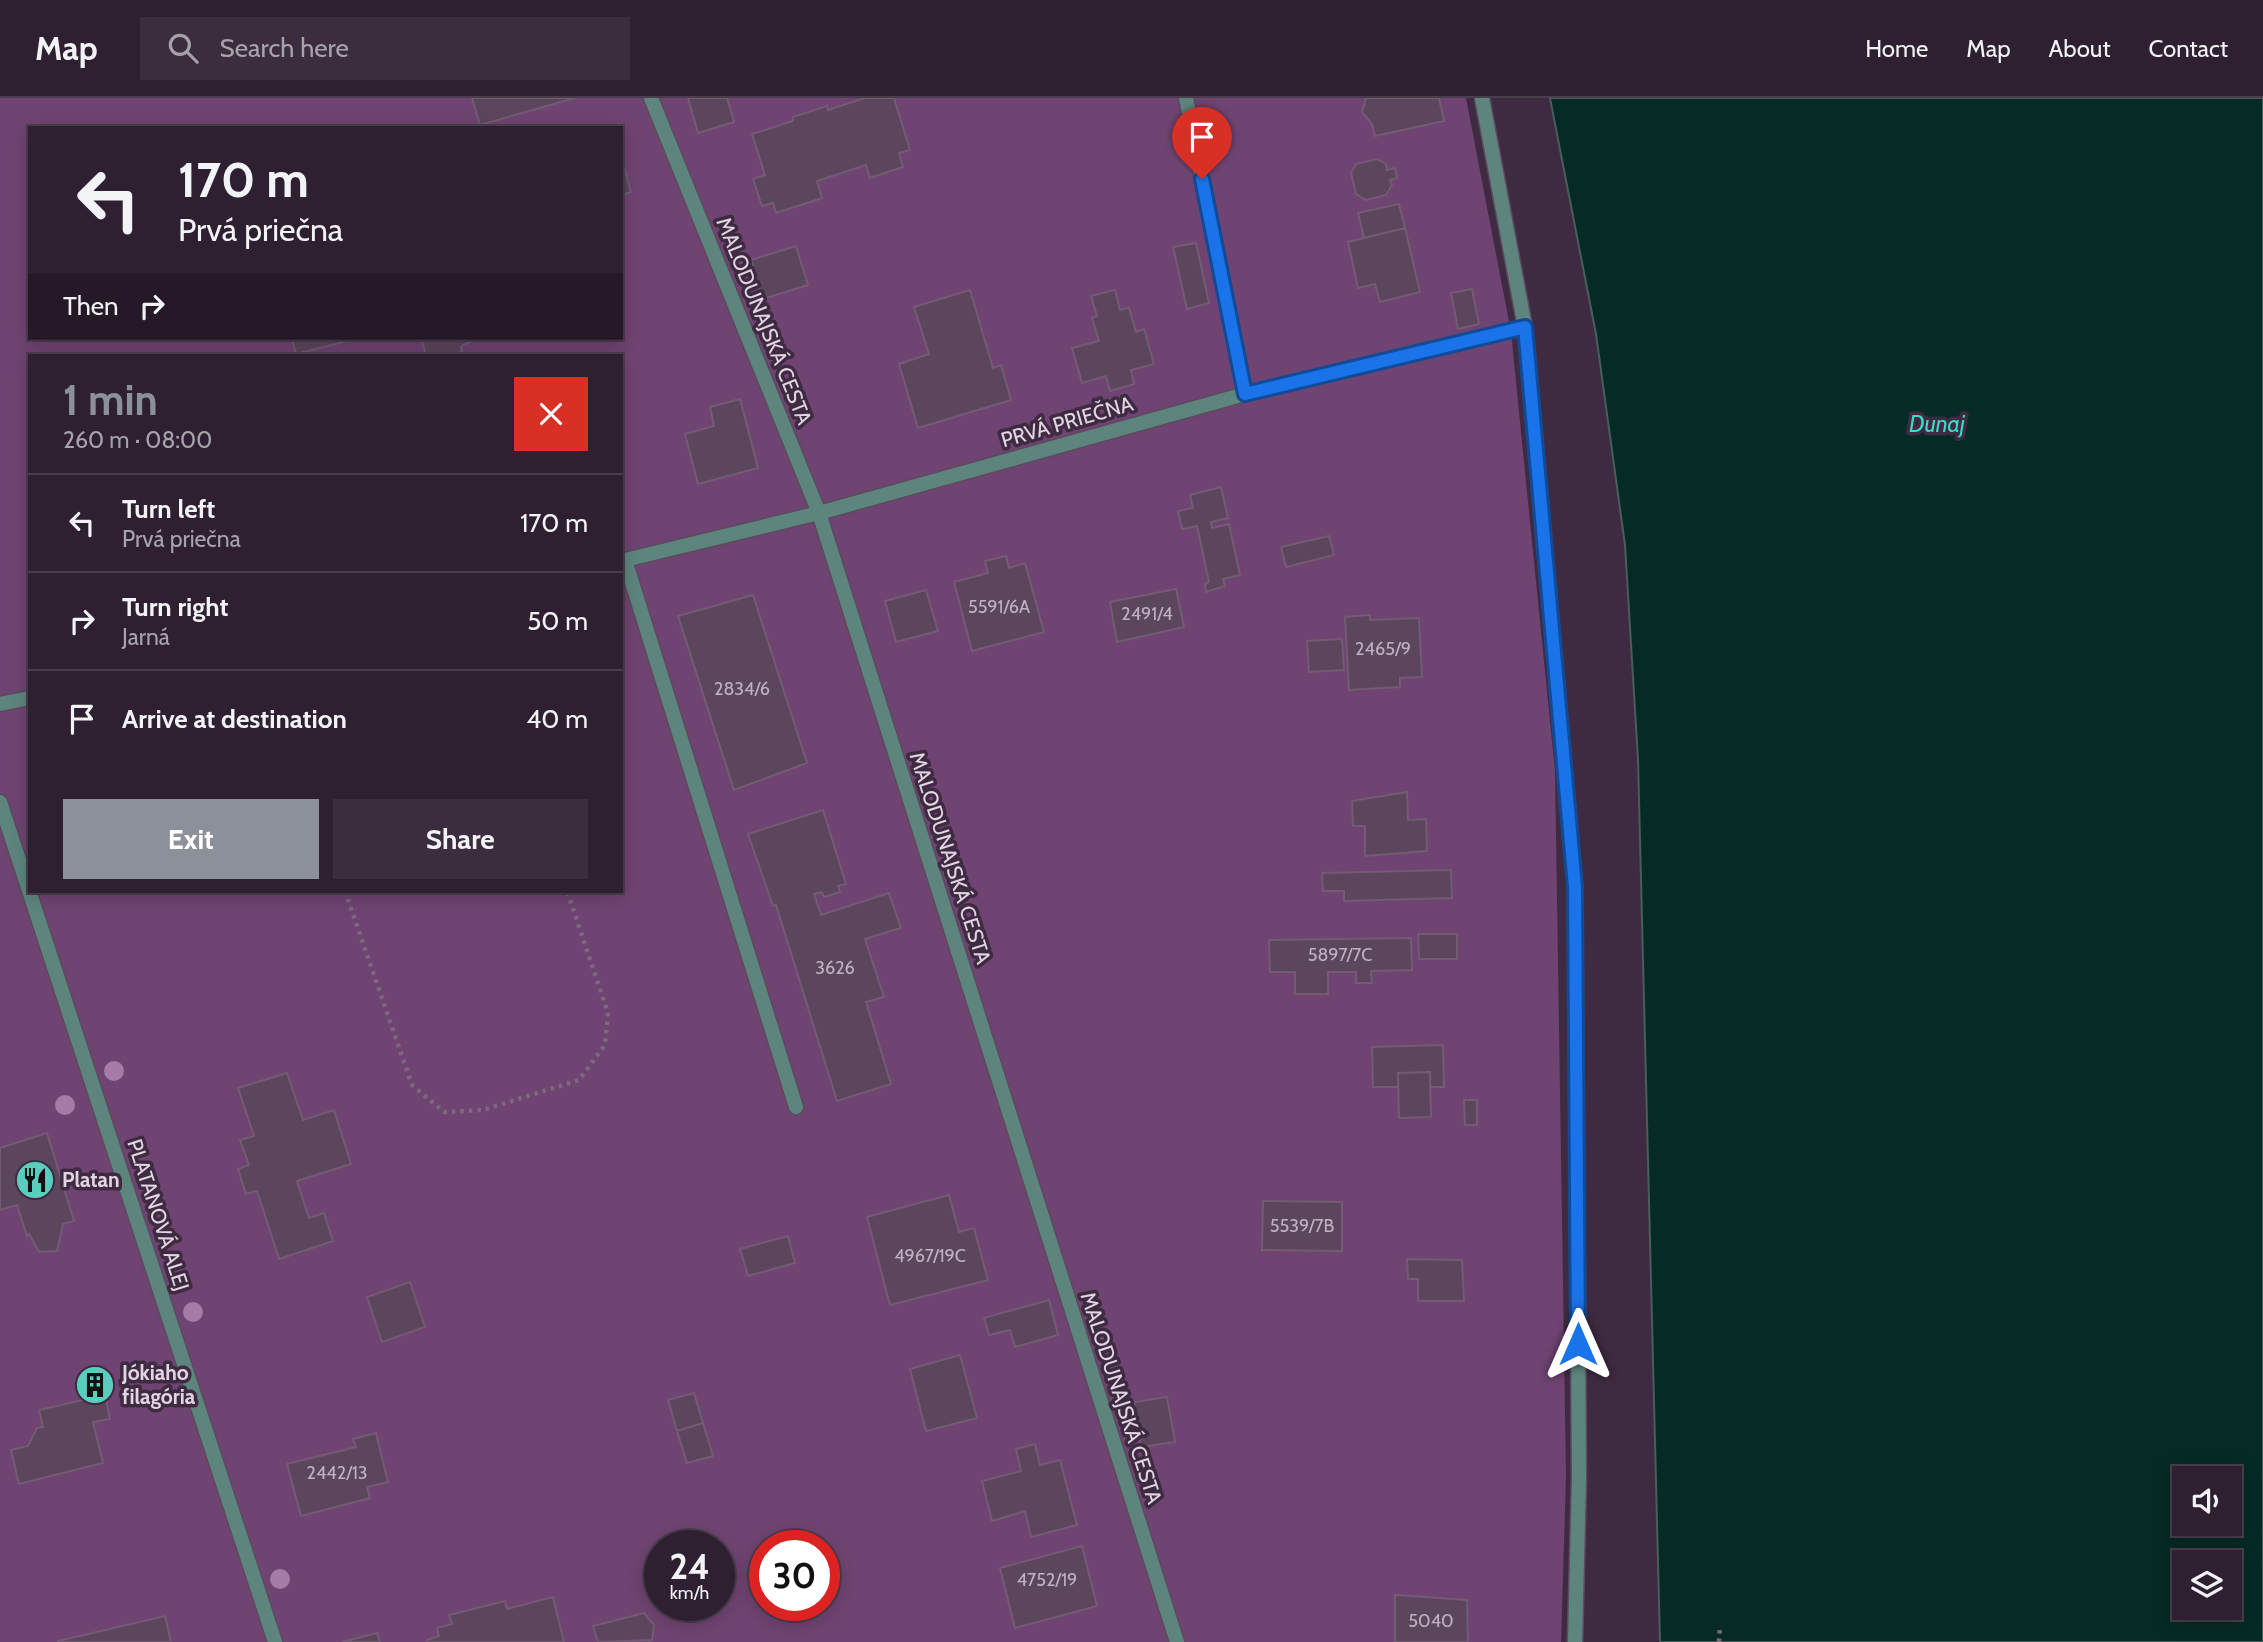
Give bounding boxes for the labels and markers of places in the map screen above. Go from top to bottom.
pin [1172,107,1232,179]
restaurant icon: Platan [14,1159,56,1201]
place label: Platan [62,1167,120,1192]
place label: Jókiaho filagória [121,1360,196,1409]
building icon: Jókiaho filagória [74,1364,116,1406]

